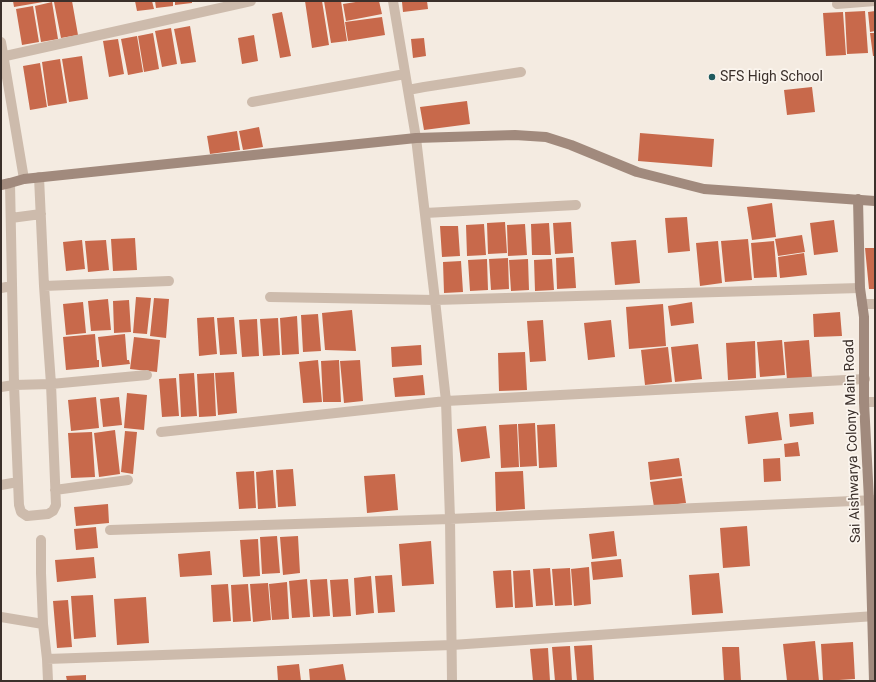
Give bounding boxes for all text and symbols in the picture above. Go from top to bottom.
place label: SFS High School [720,69,823,85]
marker: SFS High School [707,72,717,82]
street label: Sai Aishwarya Colony Main Road [841,339,865,543]

